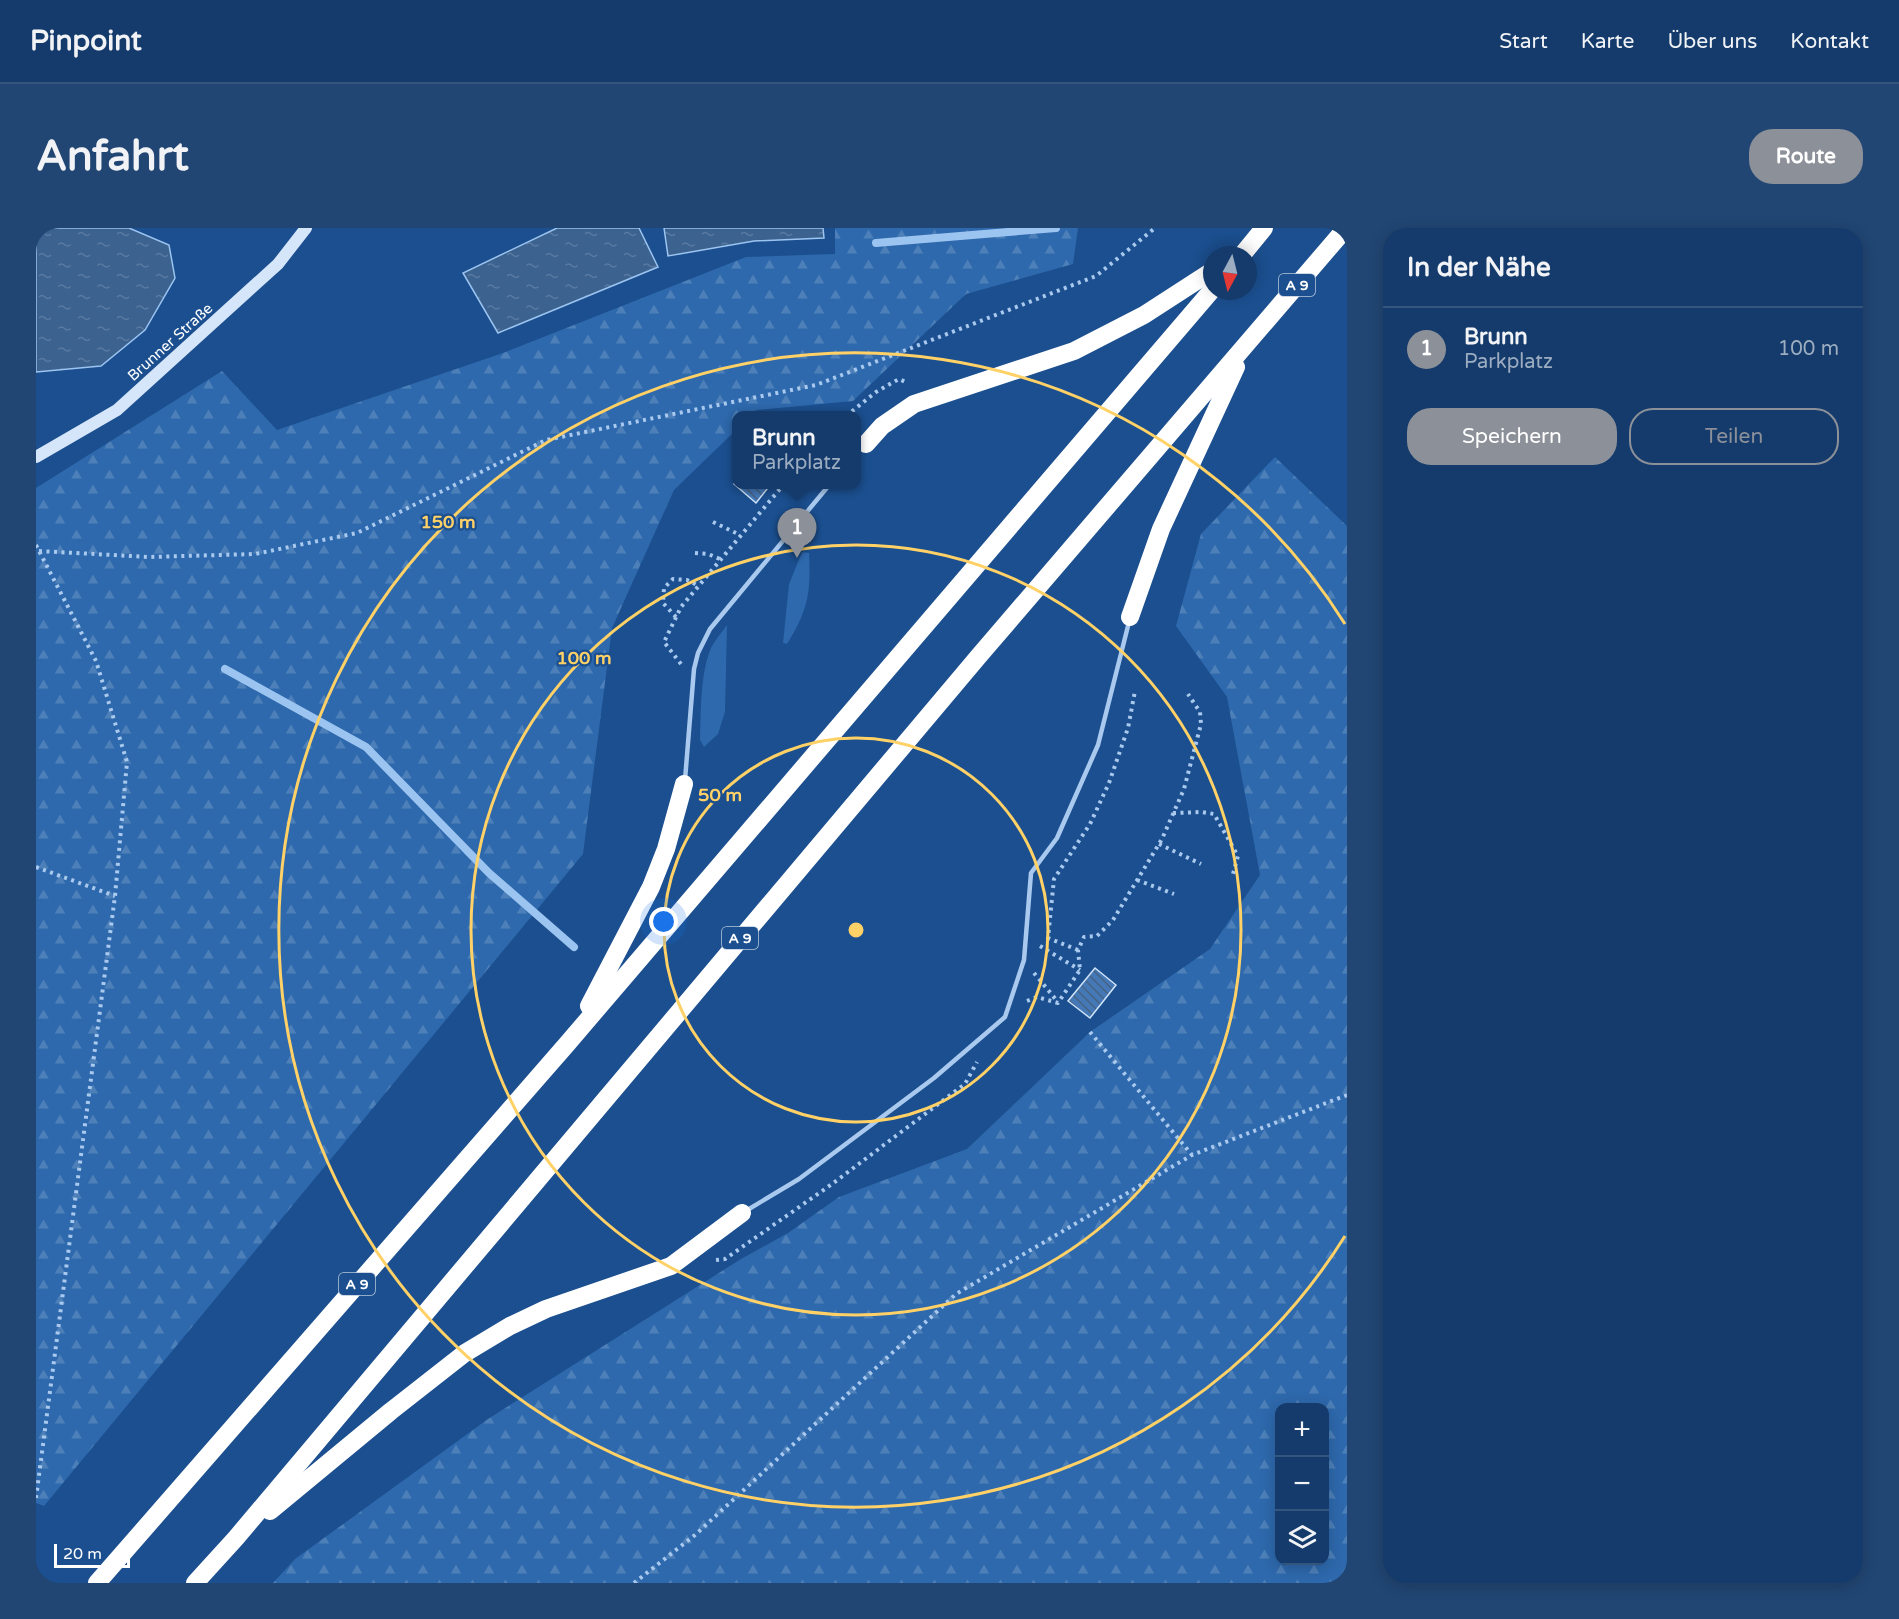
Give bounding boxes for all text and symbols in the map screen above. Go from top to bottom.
text: Pinpoint [30,24,142,58]
text: Start [1499,29,1548,54]
text: Karte [1581,29,1634,54]
text: Über uns [1667,29,1757,54]
text: Kontakt [1790,29,1869,54]
button: Route [1749,129,1863,184]
text: Anfahrt [36,131,189,182]
north arrow [1203,246,1257,300]
text: In der Nähe [1407,252,1551,283]
road number: A 9 [1279,274,1315,296]
street label: Brunner Straße [124,299,216,385]
text: Brunn [1464,324,1528,350]
text: 1 [1420,337,1433,361]
text: 100 m [1778,337,1839,361]
text: Parkplatz [1464,350,1553,374]
button: Speichern [1407,408,1617,465]
button: Teilen [1629,408,1839,465]
popup [732,411,861,489]
text: Brunn [752,425,816,451]
text: Parkplatz [752,451,841,475]
pin: 1 [778,508,816,558]
text: 150 m [420,511,476,533]
text: 100 m [556,647,612,669]
text: 50 m [698,784,742,806]
your location [649,907,678,936]
centre of rings [846,920,866,940]
road number: A 9 [722,927,758,949]
road number: A 9 [339,1273,375,1295]
map controls [1275,1403,1329,1565]
button: + [1275,1403,1329,1457]
button: − [1275,1457,1329,1511]
button: layers [1275,1511,1329,1565]
scale bar [54,1541,130,1568]
text: 20 m [63,1544,102,1564]

